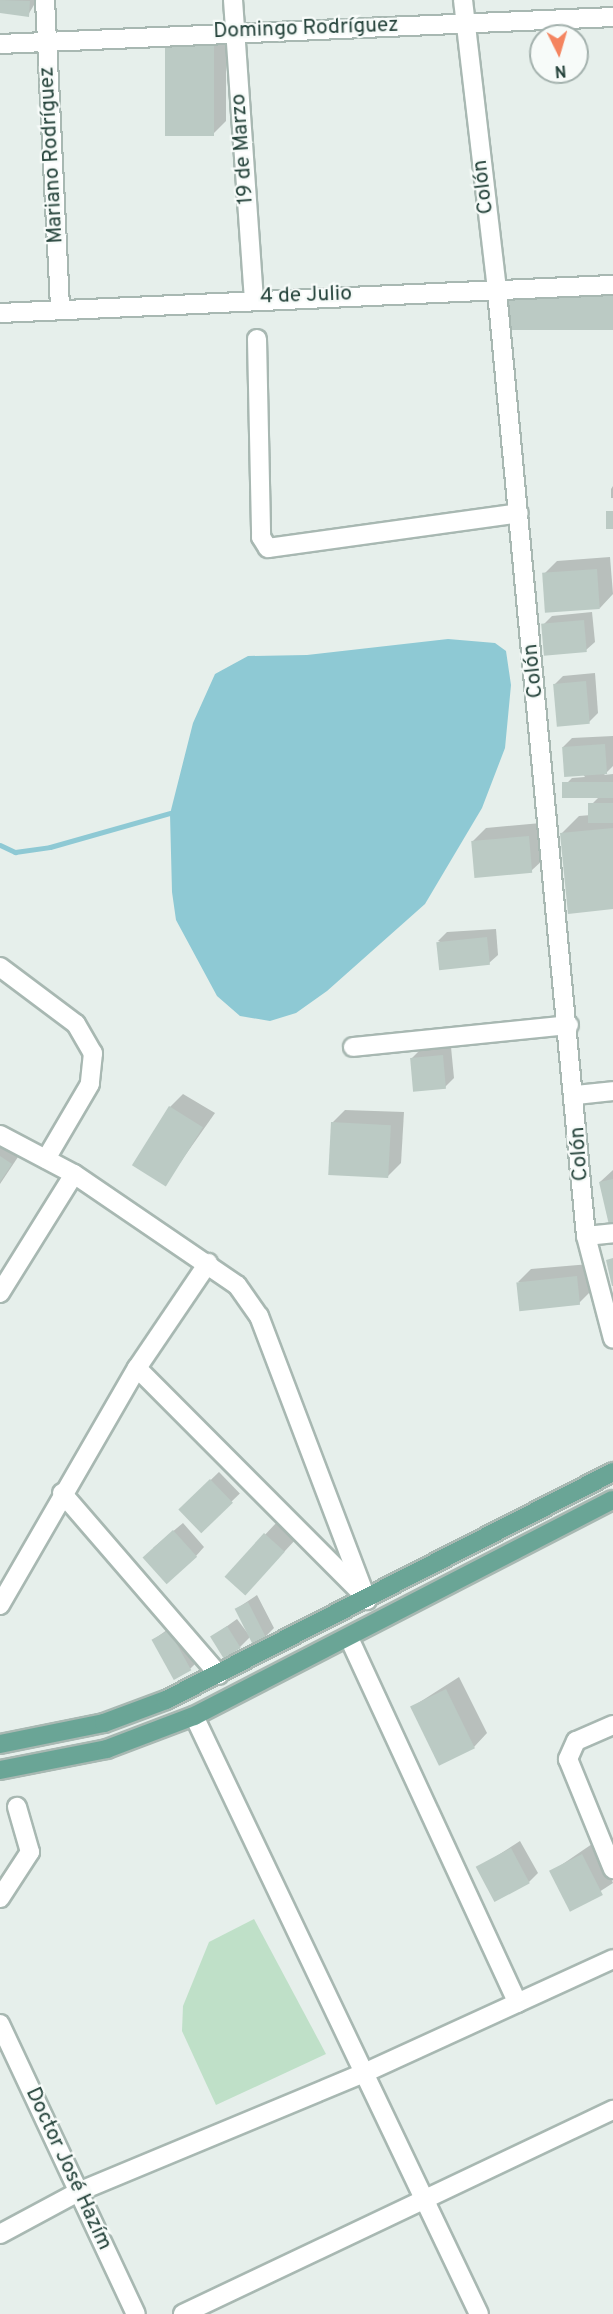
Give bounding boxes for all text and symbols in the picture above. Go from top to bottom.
street label: Domingo Rodríguez [213,13,399,45]
north arrow [529,24,589,84]
text: N [554,59,567,80]
street label: Mariano Rodríguez [35,66,69,244]
street label: 19 de Marzo [227,93,259,205]
street label: Colón [468,158,500,216]
street label: 4 de Julio [260,282,352,310]
street label: Colón [519,643,549,699]
street label: Colón [566,1126,594,1182]
street label: Doctor José Hazím [19,2084,117,2254]

